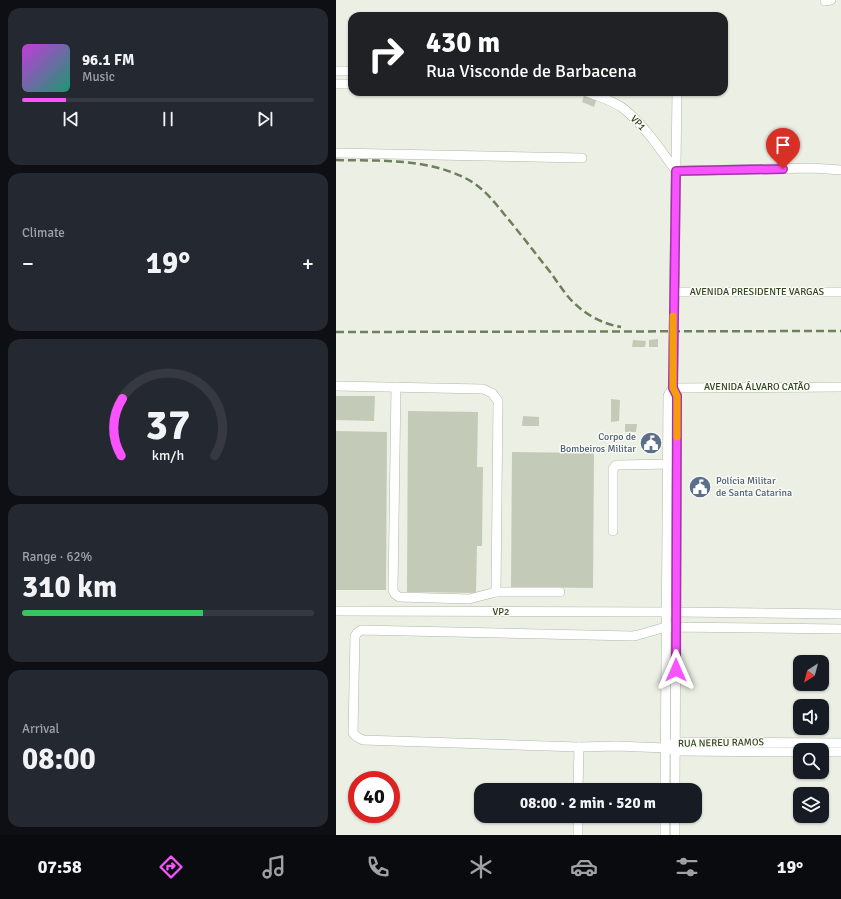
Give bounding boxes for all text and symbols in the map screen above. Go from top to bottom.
text: 430 m [426,26,500,60]
icon: right [360,28,412,80]
text: 96.1 FM [82,51,134,69]
text: Rua Visconde de Barbacena [426,60,637,82]
text: Music [82,69,115,85]
icon: previous [60,108,82,130]
icon: pause [157,108,179,130]
icon: next [254,108,276,130]
street label: VP1 [628,113,648,133]
pin [766,128,800,169]
icon: arrive [772,134,794,156]
text: Climate [22,225,65,241]
text: 19° [146,245,190,282]
text: − [22,250,34,277]
text: + [302,250,314,277]
street label: AVENIDA PRESIDENTE VARGAS [690,286,825,298]
street label: AVENIDA ÁLVARO CATÃO [704,380,811,393]
text: 37 [146,399,190,450]
public building icon: Corpo de Bombeiros Militar [638,430,664,456]
place label: Corpo de Bombeiros Militar [560,431,636,455]
text: km/h [152,446,184,463]
public building icon: Polícia Militar de Santa Catarina [687,474,713,500]
place label: Polícia Militar de Santa Catarina [716,475,792,499]
text: Range · 62% [22,549,92,565]
text: 310 km [22,569,117,606]
street label: VP2 [493,606,509,618]
position arrow [655,649,697,691]
north arrow [793,655,829,691]
map controls [793,655,829,823]
button: sound [793,699,829,735]
text: Arrival [22,721,59,737]
street label: RUA NEREU RAMOS [678,736,765,750]
text: 08:00 [22,741,96,778]
button: search [793,743,829,779]
speed limit sign: 40 [348,771,400,823]
button: layers [793,787,829,823]
text: 08:00 · 2 min · 520 m [520,794,656,812]
icon: directions [157,853,185,881]
icon: music [260,853,288,881]
icon: phone [364,853,392,881]
icon: climate [467,853,495,881]
icon: car [570,853,598,881]
icon: filters [673,853,701,881]
text: 07:58 [38,856,82,878]
text: 19° [777,856,803,878]

